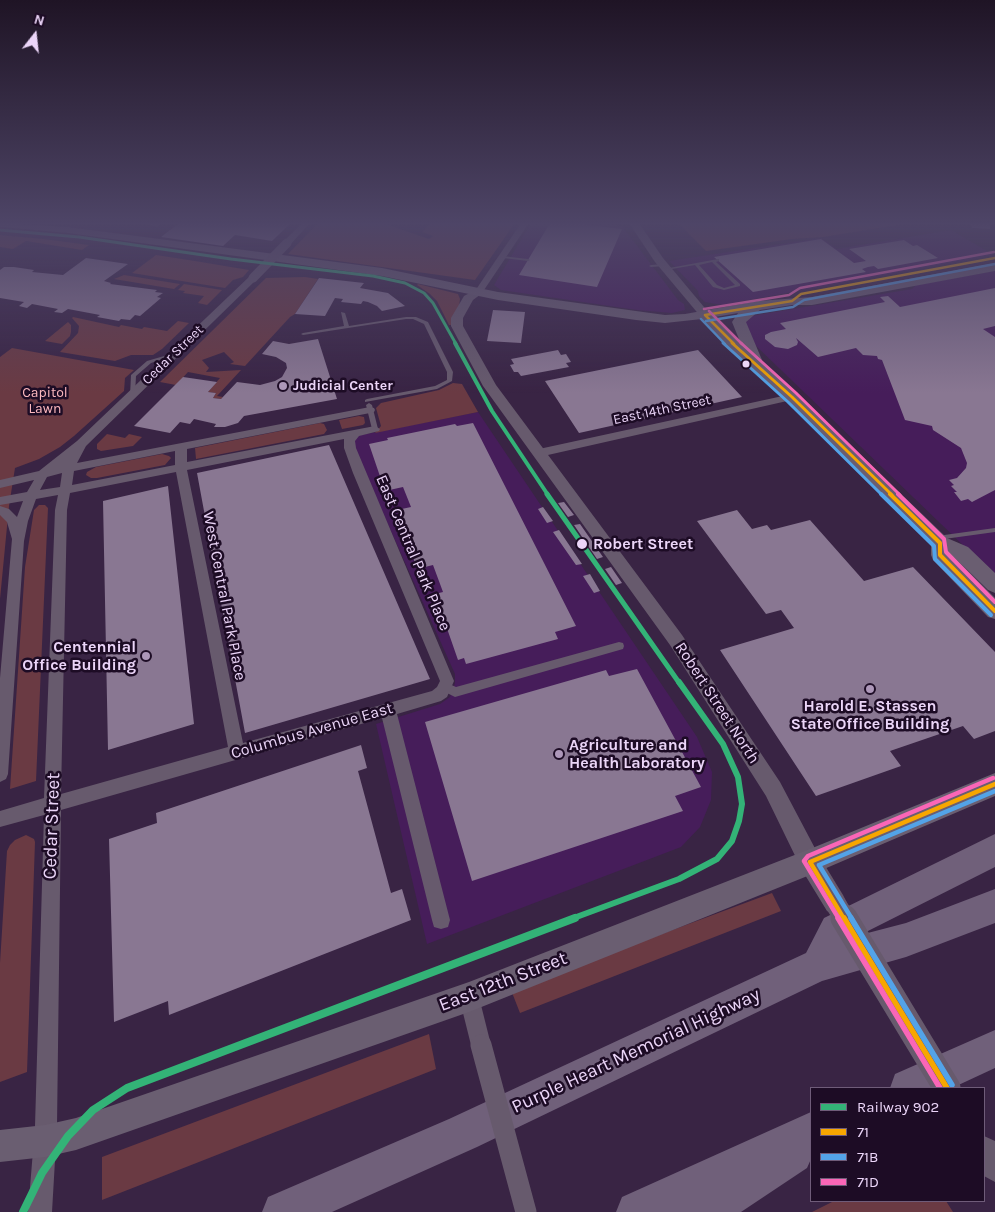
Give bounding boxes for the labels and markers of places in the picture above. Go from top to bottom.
unlabelled marker [741,359,751,369]
place label: Judicial Center [293,378,393,394]
marker: Judicial Center [277,380,289,392]
place label: Robert Street [593,534,693,554]
marker: Robert Street [575,537,589,551]
place label: Centennial Office Building [22,637,136,675]
marker: Centennial Office Building [140,650,152,662]
marker: Harold E. Stassen State Office Building [864,683,876,695]
place label: Harold E. Stassen State Office Building [791,696,949,734]
place label: Agriculture and Health Laboratory [569,735,705,773]
marker: Agriculture and Health Laboratory [553,748,565,760]

